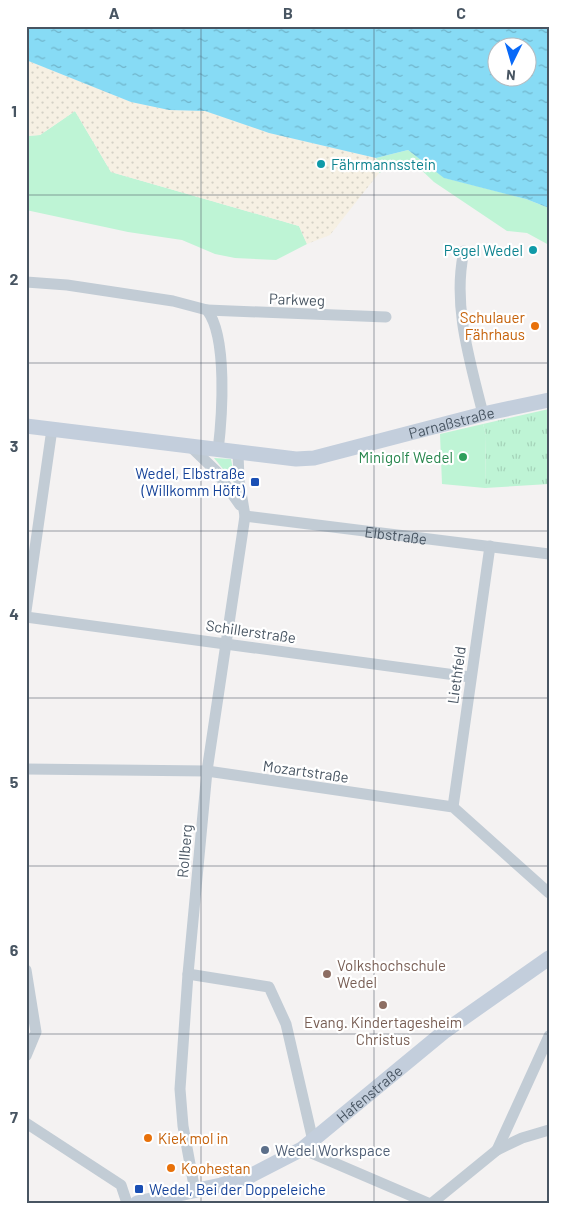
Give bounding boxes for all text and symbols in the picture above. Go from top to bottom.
text: A [109,3,120,22]
text: B [283,3,293,22]
text: C [456,3,466,22]
north arrow [488,38,538,88]
text: N [505,67,516,84]
text: 1 [11,101,17,120]
place label: Fährmannsstein [331,155,436,173]
marker: Fährmannsstein [315,158,327,170]
place label: Pegel Wedel [444,241,523,259]
marker: Pegel Wedel [527,244,539,256]
text: 2 [10,269,19,288]
street label: Parkweg [269,289,325,309]
place label: Schulauer Fährhaus [460,308,526,343]
marker: Schulauer Fährhaus [529,320,541,332]
street label: Parnaßstraße [407,403,496,442]
text: 3 [10,436,18,455]
place label: Minigolf Wedel [358,448,453,466]
marker: Minigolf Wedel [457,451,469,463]
place label: Wedel, Elbstraße (Willkomm Höft) [135,464,245,499]
marker: Wedel, Elbstraße (Willkomm Höft) [249,476,261,488]
street label: Elbstraße [364,522,428,548]
text: 4 [9,604,19,623]
street label: Schillerstraße [205,616,297,646]
street label: Liethfeld [443,645,469,705]
street label: Mozartstraße [262,756,350,786]
text: 5 [10,772,19,791]
street label: Rollberg [173,824,195,878]
text: 6 [10,940,19,959]
place label: Volkshochschule Wedel [337,956,446,991]
marker: Volkshochschule Wedel [321,968,333,980]
marker: Evang. Kindertagesheim Christus [377,999,389,1011]
place label: Evang. Kindertagesheim Christus [304,1013,462,1048]
street label: Hafenstraße [332,1061,406,1126]
text: 7 [10,1107,18,1126]
place label: Kiek mol in [158,1129,228,1147]
marker: Kiek mol in [142,1132,154,1144]
place label: Wedel Workspace [275,1141,391,1159]
marker: Wedel Workspace [259,1144,271,1156]
place label: Koohestan [181,1159,251,1177]
marker: Koohestan [165,1162,177,1174]
place label: Wedel, Bei der Doppeleiche [149,1180,326,1198]
marker: Wedel, Bei der Doppeleiche [133,1183,145,1195]

